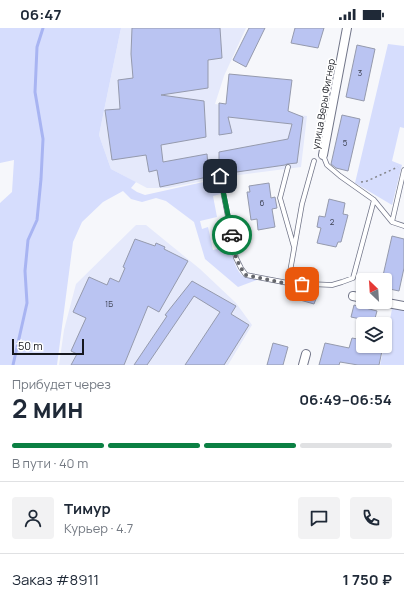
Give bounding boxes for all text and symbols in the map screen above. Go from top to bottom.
text: 06:47 [20,4,61,25]
street label: улица Веры Фигнер [308,57,338,151]
house number: 3 [358,67,362,78]
house number: 5 [343,137,348,148]
pin [203,159,237,193]
icon: home [209,165,231,187]
house number: 6 [260,197,265,208]
courier [212,215,252,255]
house number: 2 [330,216,335,227]
icon: car [221,224,243,246]
pin [285,267,319,301]
icon: bag [291,273,313,295]
north arrow [356,273,392,309]
map controls [356,273,392,353]
house number: 1Б [105,298,113,309]
button: layers [356,317,392,353]
scale bar [12,337,84,356]
text: 50 m [18,338,43,353]
text: Прибудет через [12,375,111,393]
text: 06:49–06:54 [299,389,392,410]
text: 2 мин [12,390,84,426]
text: В пути · 40 m [12,454,88,472]
button: person [12,497,54,539]
button: chat [298,497,340,539]
button: phone [350,497,392,539]
text: Тимур [64,498,111,519]
text: Курьер · 4.7 [64,519,133,537]
text: Заказ #8911 [12,569,99,590]
text: 1 750 ₽ [342,569,392,590]

